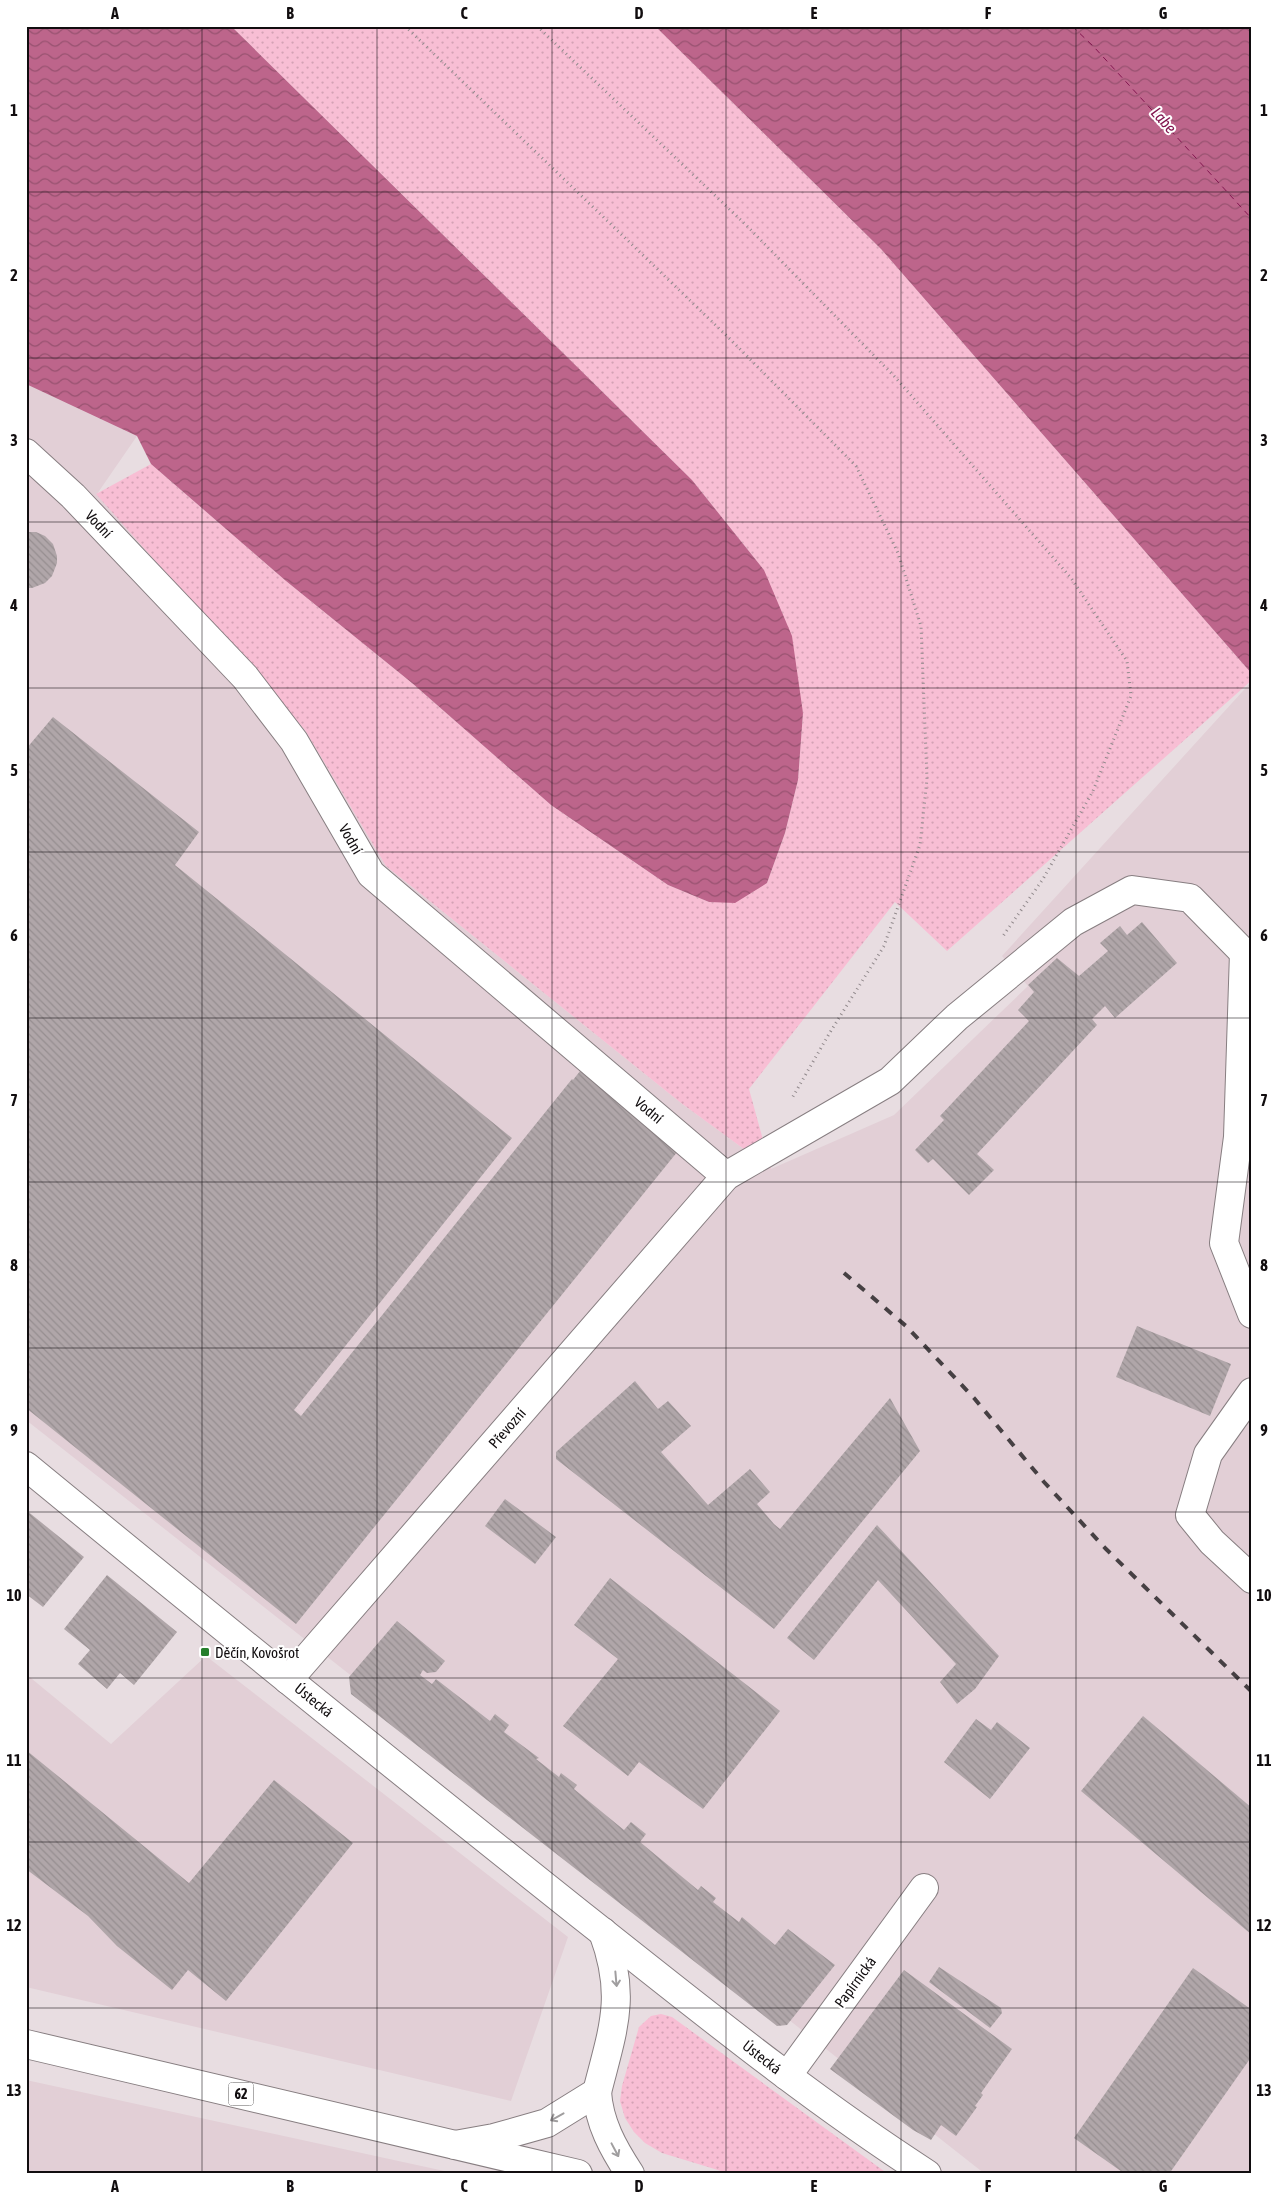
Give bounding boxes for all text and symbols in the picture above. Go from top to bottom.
text: A [110,4,119,22]
text: B [286,4,294,22]
text: C [460,4,468,22]
text: D [635,4,644,22]
text: E [811,4,818,22]
text: F [985,4,992,22]
text: G [1159,4,1168,22]
text: 1 [10,101,18,119]
text: 1 [1260,101,1268,119]
water label: Labe [1148,103,1180,137]
text: 2 [10,266,18,284]
text: 2 [1260,266,1268,284]
text: 3 [10,431,18,449]
text: 3 [1260,431,1268,449]
street label: Vodní [82,507,116,542]
text: 4 [9,596,18,614]
text: 4 [1259,596,1268,614]
text: 5 [10,761,18,779]
text: 5 [1260,761,1268,779]
street label: Vodní [336,821,367,857]
text: 6 [10,926,18,944]
text: 6 [1260,926,1268,944]
text: 7 [10,1091,18,1109]
text: 7 [1260,1091,1268,1109]
street label: Vodní [631,1093,667,1127]
text: 8 [10,1256,18,1274]
text: 8 [1260,1256,1268,1274]
street label: Převozní [485,1404,529,1452]
text: 9 [10,1421,18,1439]
text: 9 [1260,1421,1268,1439]
text: 10 [6,1586,22,1604]
text: 10 [1256,1586,1272,1604]
place label: Děčín, Kovošrot [215,1644,299,1661]
marker: Děčín, Kovošrot [199,1646,211,1658]
street label: Ústecká [291,1679,337,1721]
text: 11 [6,1751,22,1769]
text: 11 [1256,1751,1272,1769]
text: 12 [6,1916,22,1934]
text: 12 [1256,1916,1272,1934]
street label: Papírnická [831,1953,879,2011]
one-way arrow [611,1971,620,1987]
street label: Ústecká [739,2037,785,2077]
text: 13 [6,2081,22,2099]
text: 13 [1256,2081,1272,2099]
road number: 62 [228,2082,254,2106]
one-way arrow [550,2113,565,2123]
one-way arrow [610,2143,620,2158]
text: A [110,2177,119,2195]
text: B [286,2177,294,2195]
text: C [460,2177,468,2195]
text: D [635,2177,644,2195]
text: E [811,2177,818,2195]
text: F [985,2177,992,2195]
text: G [1159,2177,1168,2195]

